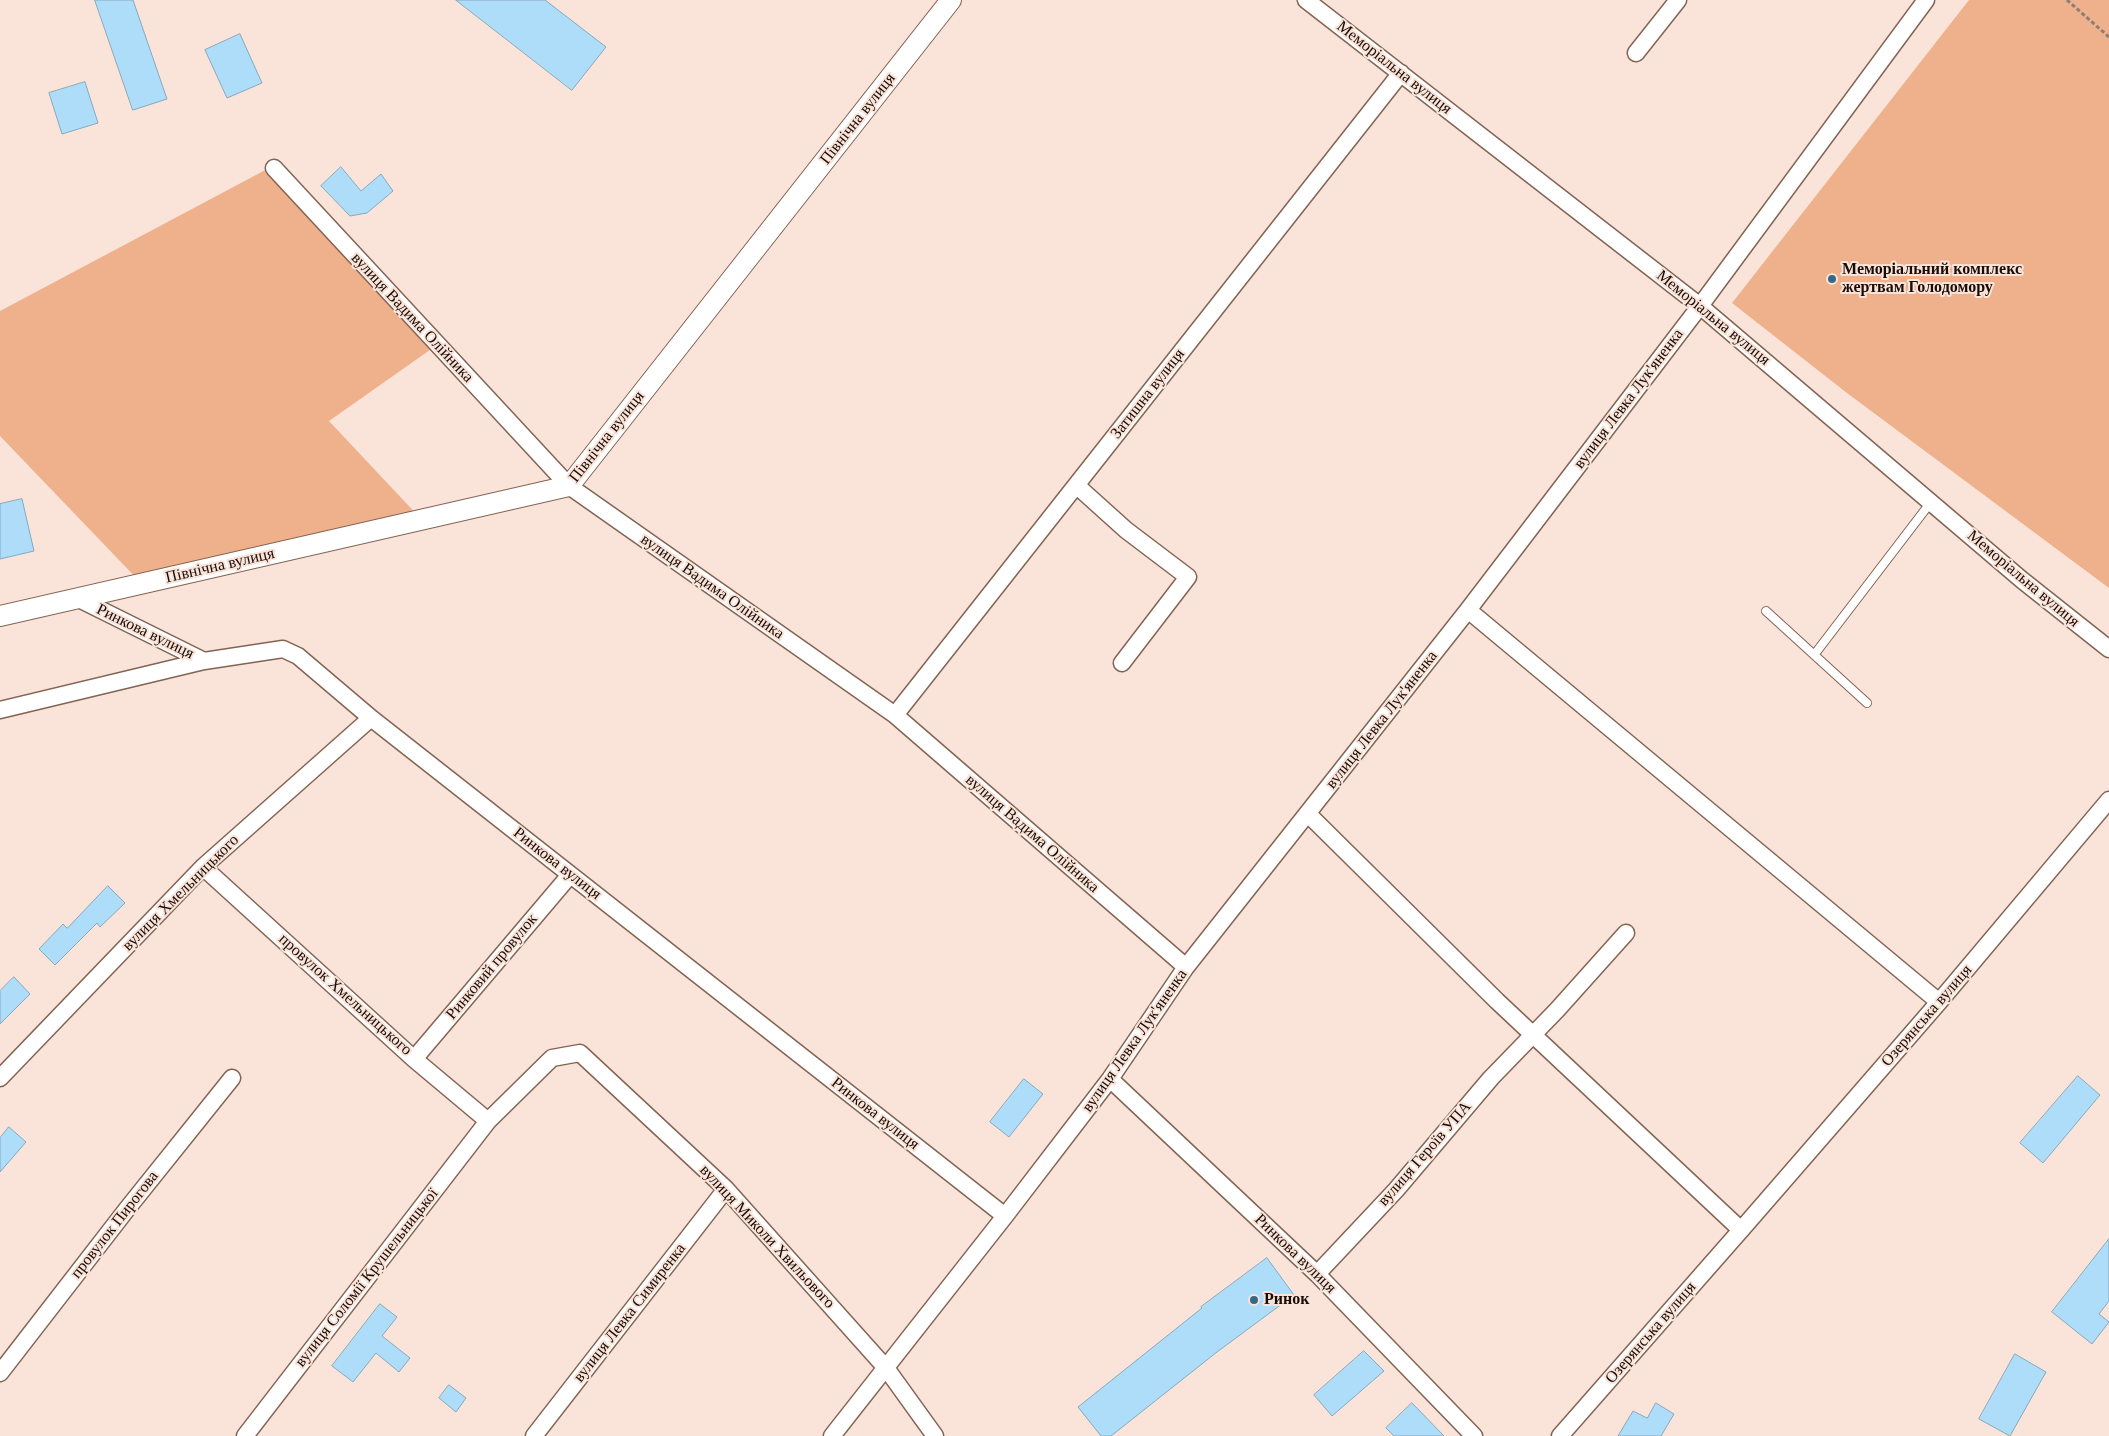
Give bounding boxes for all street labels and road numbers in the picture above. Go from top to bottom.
street label: Меморіальна вулиця [1333,17,1455,119]
street label: Північна вулиця [816,69,900,169]
street label: вулиця Вадима Олійника [347,249,477,387]
street label: Меморіальна вулиця [1652,266,1774,370]
street label: вулиця Левка Лук'яненка [1570,325,1688,473]
street label: Затишна вулиця [1107,345,1189,443]
street label: Північна вулиця [565,387,649,487]
street label: Меморіальна вулиця [1963,526,2083,632]
street label: вулиця Вадима Олійника [637,530,787,644]
street label: Північна вулиця [164,544,276,588]
street label: Ринкова вулиця [93,600,197,664]
street label: вулиця Левка Лук'яненка [1322,647,1442,793]
street label: вулиця Вадима Олійника [961,771,1103,897]
street label: Ринкова вулиця [509,824,605,904]
street label: вулиця Хмельницького [119,831,243,955]
street label: Ринковий провулок [442,910,542,1024]
street label: провулок Хмельницького [274,930,416,1060]
street label: Озерянська вулиця [1878,961,1976,1071]
street label: вулиця Левка Лук'яненка [1078,966,1192,1116]
street label: Ринкова вулиця [827,1074,923,1154]
street label: вулиця Героїв УПА [1374,1098,1476,1210]
street label: вулиця Миколи Хвильового [695,1161,839,1313]
street label: провулок Пирогова [67,1167,163,1283]
street label: вулиця Соломії Крушельницької [291,1185,443,1371]
street label: Ринкова вулиця [1250,1210,1340,1298]
street label: вулиця Левка Симиренка [570,1240,690,1386]
street label: Озерянська вулиця [1602,1278,1700,1388]

